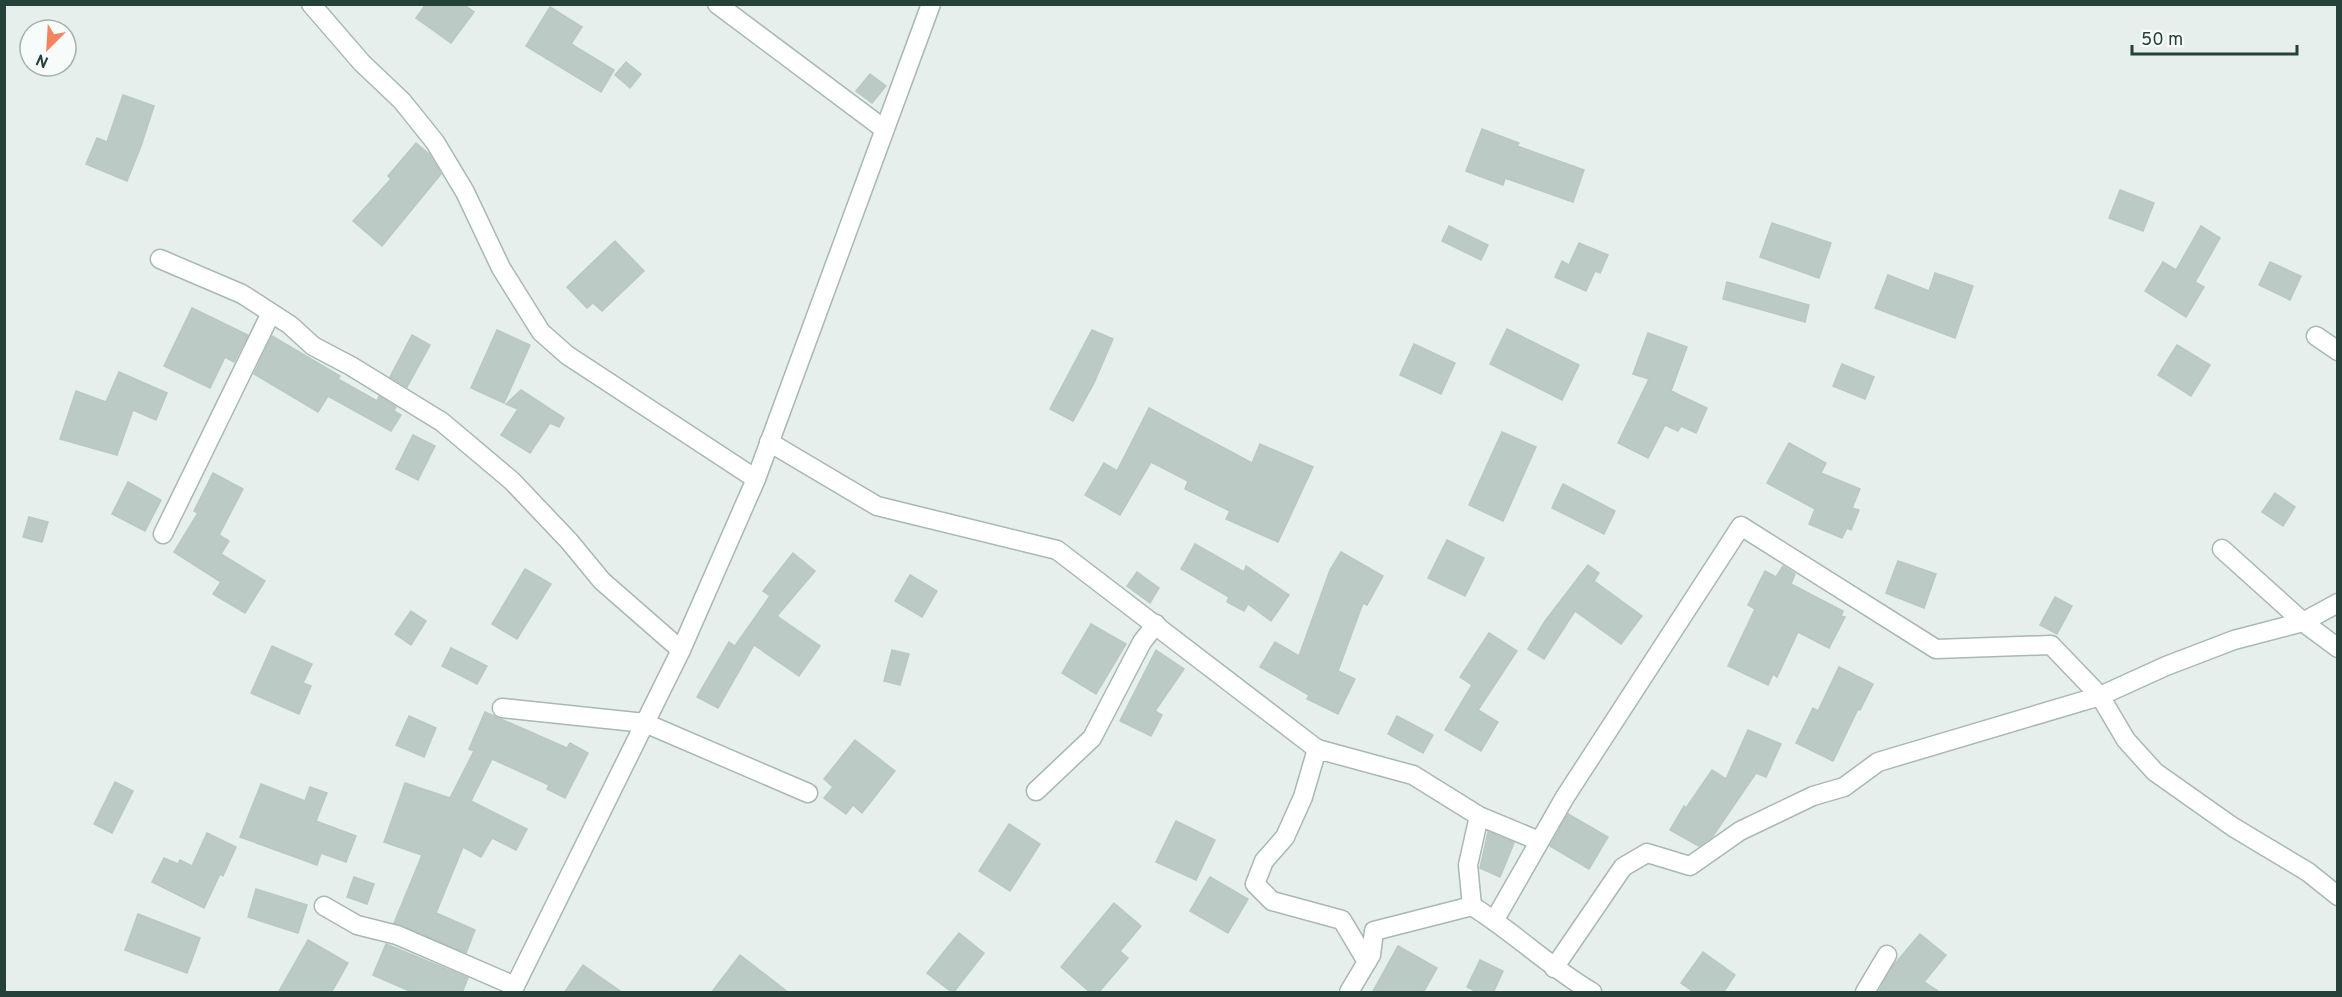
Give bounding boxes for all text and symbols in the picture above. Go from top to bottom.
north arrow [18,18,78,78]
scale bar [2132,18,2297,56]
text: 50 m [2141,29,2183,52]
text: N [33,48,52,71]

